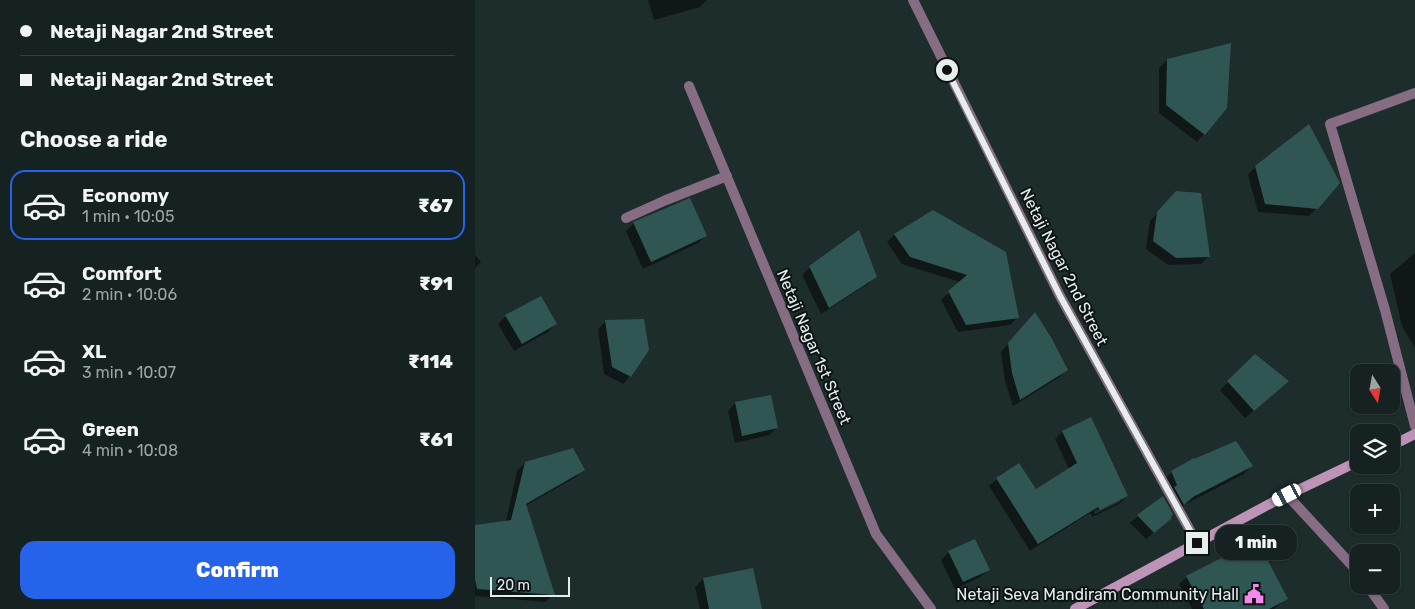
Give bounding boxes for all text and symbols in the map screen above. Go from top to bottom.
text: Netaji Nagar 2nd Street [50,20,273,43]
route start [936,59,958,81]
text: Netaji Nagar 2nd Street [50,68,273,91]
text: Choose a ride [20,126,167,153]
icon: car [22,183,67,228]
text: Economy [82,184,169,207]
street label: Netaji Nagar 2nd Street [1016,185,1112,349]
text: ₹67 [418,194,453,217]
text: 1 min · 10:05 [82,207,174,226]
icon: car [22,261,67,306]
text: Comfort [82,262,162,285]
street label: Netaji Nagar 1st Street [773,267,855,427]
text: ₹91 [419,272,453,295]
text: 2 min · 10:06 [82,285,177,304]
icon: car [22,339,67,384]
text: XL [82,340,106,363]
text: ₹114 [408,350,453,373]
text: 3 min · 10:07 [82,363,176,382]
north arrow [1350,364,1400,414]
map controls [1350,364,1400,594]
icon: car [22,417,67,462]
text: Green [82,418,139,441]
button: layers [1350,424,1400,474]
text: ₹61 [419,428,453,451]
text: 4 min · 10:08 [82,441,178,460]
car [1270,482,1303,508]
button: + [1350,484,1400,534]
callout: 1 min [1215,526,1297,560]
route end [1186,532,1208,554]
text: 1 min [1235,533,1277,552]
button: Confirm [20,541,455,599]
button: − [1350,544,1400,594]
scale bar [490,574,570,597]
text: 20 m [497,577,530,594]
public building icon: Netaji Seva Mandiram Community Hall [1243,583,1265,605]
place label: Netaji Seva Mandiram Community Hall [956,585,1239,604]

